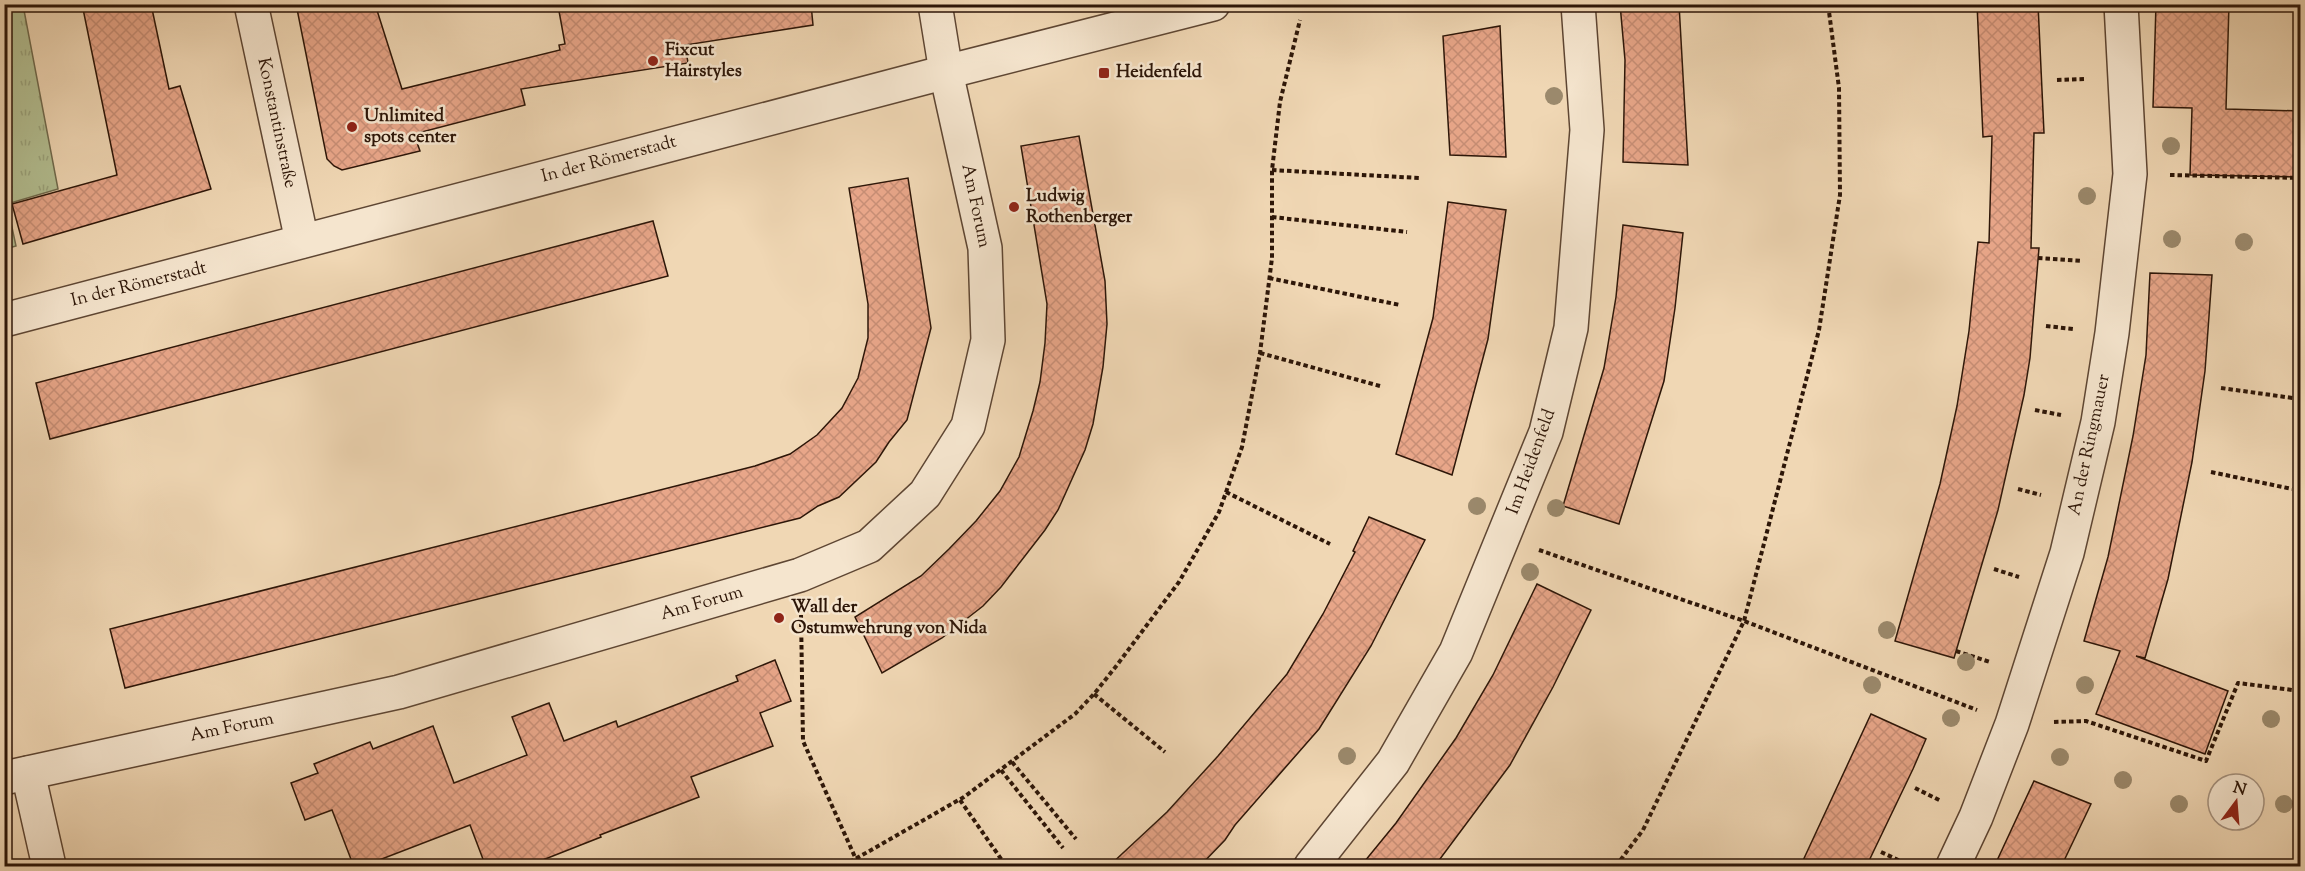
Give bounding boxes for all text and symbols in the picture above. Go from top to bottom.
place label: Fixcut Hairstyles [665,38,742,85]
marker: Fixcut Hairstyles [646,54,660,68]
street label: Konstantinstraße [249,55,303,191]
place label: Heidenfeld [1116,60,1203,86]
marker: Heidenfeld [1097,66,1111,80]
place label: Unlimited spots center [364,104,456,151]
marker: Unlimited spots center [345,120,359,134]
street label: In der Römerstadt [539,129,679,191]
street label: Am Forum [953,162,997,250]
place label: Ludwig Rothenberger [1026,184,1133,231]
marker: Ludwig Rothenberger [1007,200,1021,214]
street label: In der Römerstadt [68,256,210,314]
street label: An der Ringmauer [2062,372,2118,518]
street label: Im Heidenfeld [1501,406,1563,518]
street label: Am Forum [658,580,746,628]
place label: Wall der Ostumwehrung von Nida [791,595,988,642]
marker: Wall der Ostumwehrung von Nida [772,611,786,625]
street label: Am Forum [188,706,276,750]
north arrow [2206,772,2266,832]
text: N [2230,777,2249,803]

